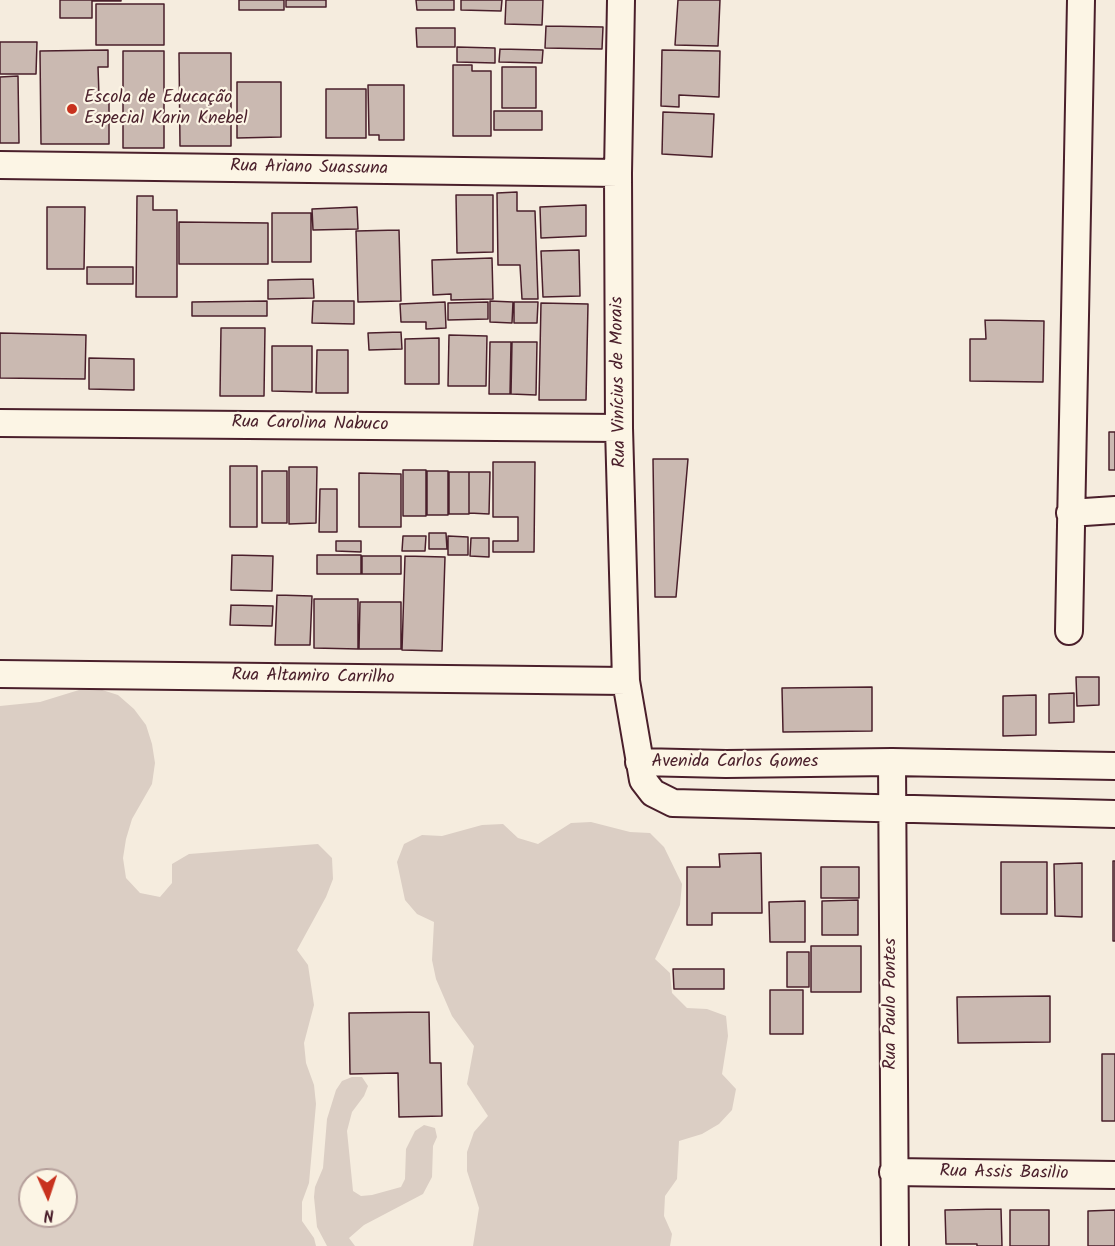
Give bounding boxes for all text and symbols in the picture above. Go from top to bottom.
place label: Escola de Educação Especial Karin Knebel [84,88,248,130]
marker: Escola de Educação Especial Karin Knebel [65,102,79,116]
street label: Rua Ariano Suassuna [230,157,388,181]
street label: Rua Vinícius de Morais [608,296,632,468]
street label: Rua Carolina Nabuco [231,413,389,437]
street label: Rua Altamiro Carrilho [231,666,395,690]
street label: Avenida Carlos Gomes [651,752,819,774]
street label: Rua Paulo Pontes [881,938,903,1070]
street label: Rua Assis Basilio [939,1162,1069,1186]
north arrow [18,1168,78,1228]
text: N [43,1202,55,1227]

